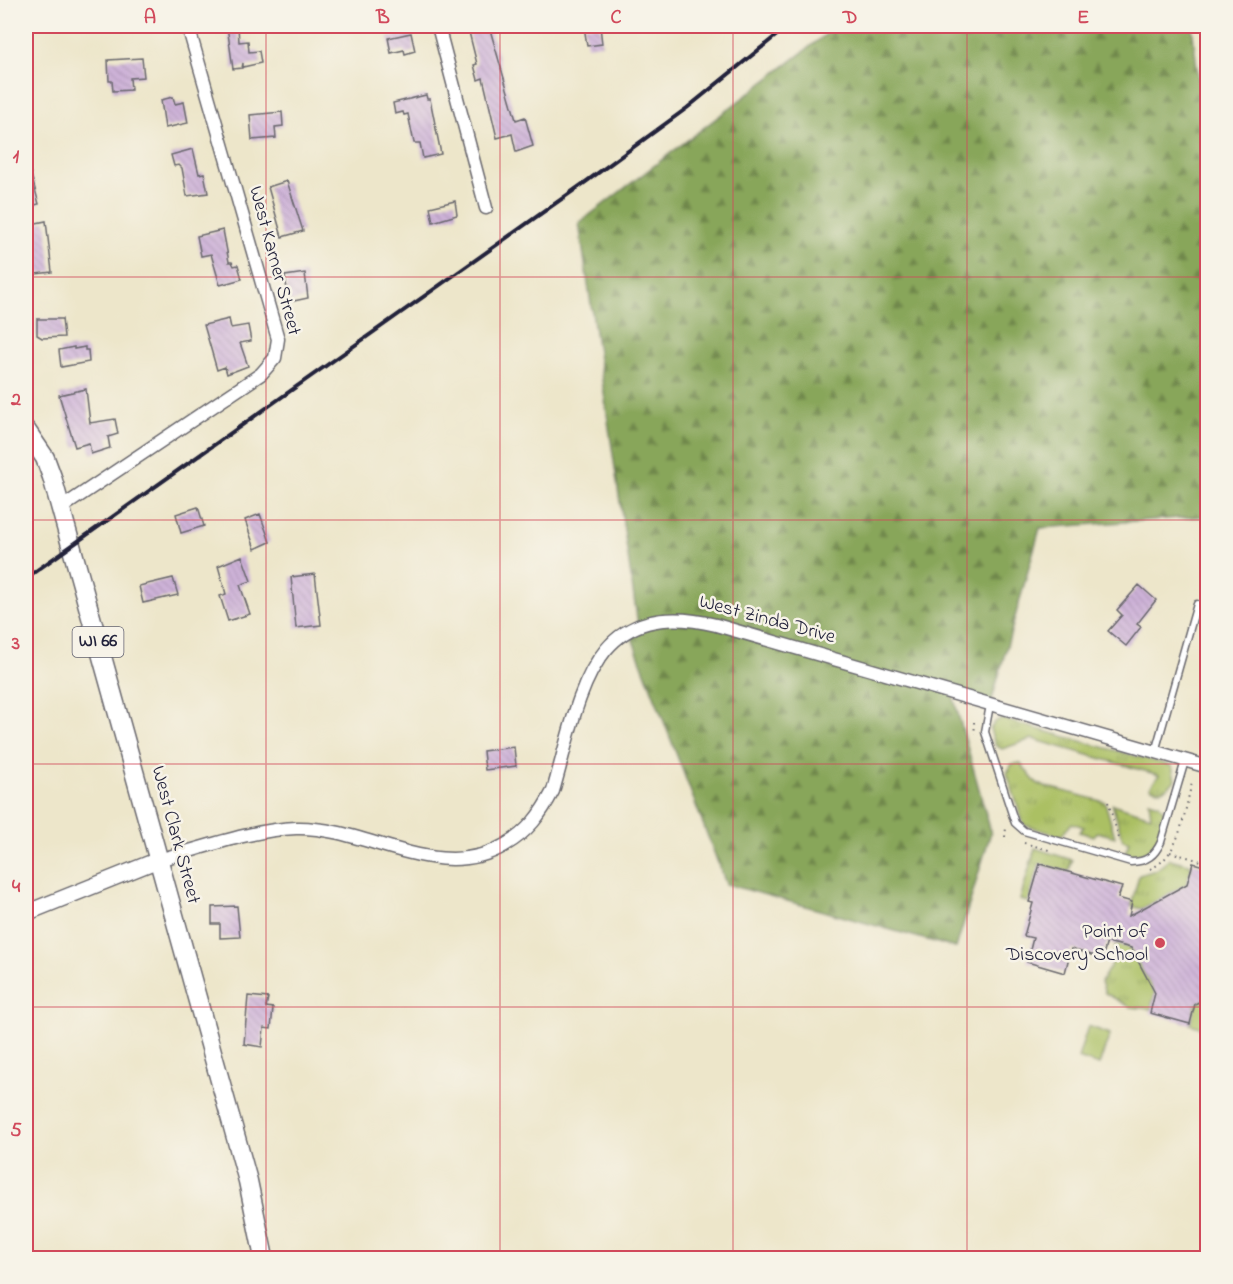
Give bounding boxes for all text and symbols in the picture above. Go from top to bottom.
text: A [144,4,156,33]
text: B [375,4,390,33]
text: C [611,4,622,33]
text: D [842,4,857,33]
text: E [1077,4,1089,33]
text: 1 [13,143,20,172]
street label: West Karner Street [240,183,308,339]
text: 2 [10,386,21,415]
street label: West Zinda Drive [696,588,838,652]
road number: WI 66 [72,627,124,657]
text: 3 [11,630,20,659]
street label: West Clark Street [143,763,207,908]
text: 4 [12,873,21,902]
place label: Point of Discovery School [1005,918,1149,970]
marker: Point of Discovery School [1153,936,1167,950]
text: 5 [10,1117,22,1146]

